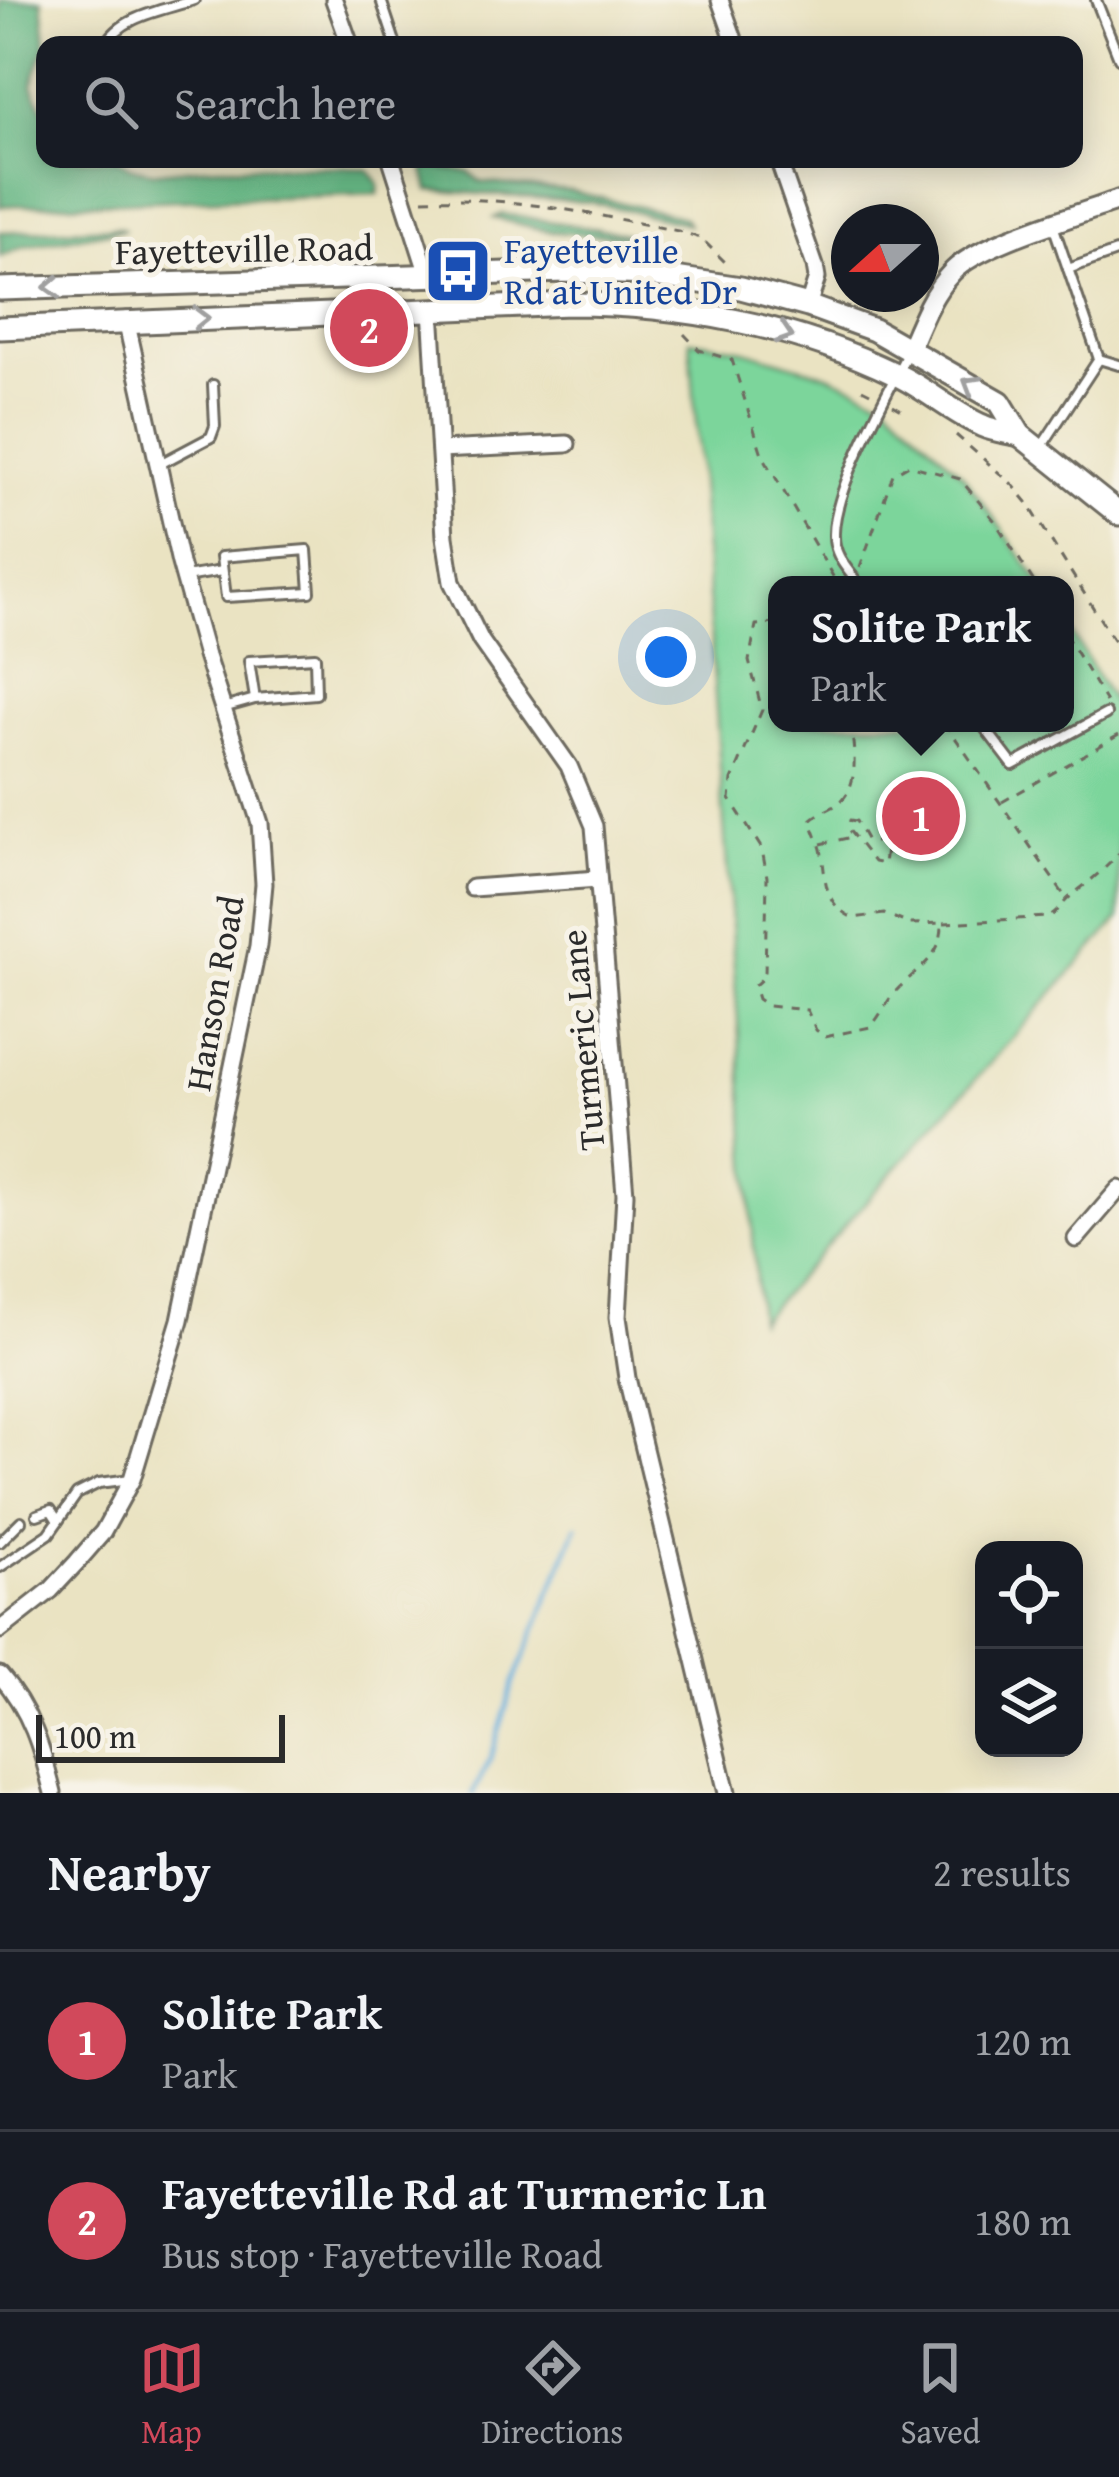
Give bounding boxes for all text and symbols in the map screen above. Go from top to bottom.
search box [36,36,1083,168]
icon: search [78,69,144,135]
text: Search here [174,70,396,135]
north arrow [831,204,939,312]
street label: Fayetteville Road [115,220,373,277]
place label: Fayetteville Rd at United Dr [504,223,737,317]
bus stop icon: Fayetteville Rd at United Dr [423,236,493,306]
one-way arrow [42,274,61,300]
pin: 2 [330,283,408,373]
one-way arrow [192,306,211,332]
one-way arrow [774,319,795,344]
one-way arrow [962,376,984,399]
popup [768,576,1074,732]
text: Solite Park [811,593,1031,658]
your location [636,627,696,687]
text: Park [811,658,886,715]
pin: 1 [882,771,960,861]
street label: Hanson Road [170,891,257,1095]
street label: Turmeric Lane [545,928,618,1153]
map controls [975,1541,1083,1757]
button: locate [975,1541,1083,1649]
button: layers [975,1649,1083,1757]
scale bar [36,1709,285,1762]
text: 100 m [54,1712,136,1760]
text: Nearby [48,1834,211,1909]
text: 2 results [933,1843,1071,1900]
text: Solite Park [162,1980,382,2045]
text: 1 [77,2012,97,2069]
text: 120 m [974,2012,1071,2069]
text: Park [162,2045,237,2102]
text: Fayetteville Rd at Turmeric Ln [162,2160,767,2225]
text: 2 [77,2192,97,2249]
text: 180 m [974,2192,1071,2249]
text: Bus stop · Fayetteville Road [162,2225,603,2282]
tab: Map [139,2335,205,2455]
tab: Directions [482,2335,623,2455]
tab: Saved [901,2335,980,2455]

